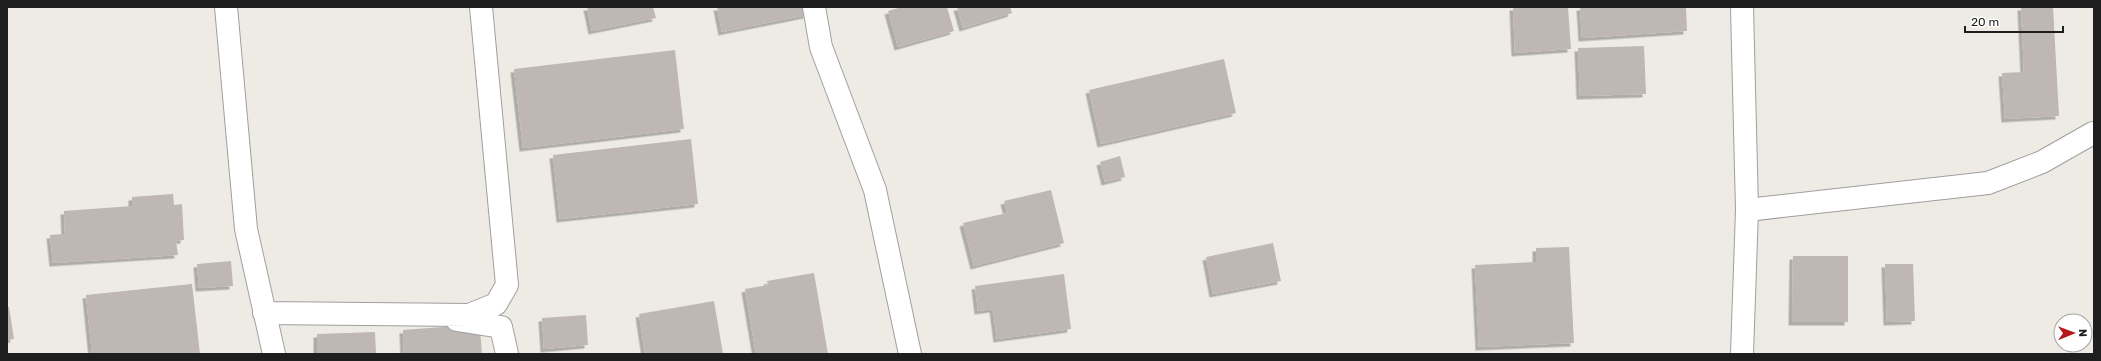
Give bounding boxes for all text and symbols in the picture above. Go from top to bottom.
scale bar [1965,8,2063,34]
text: 20 m [1971,15,1999,29]
north arrow [2053,313,2093,353]
text: N [2076,329,2089,337]

